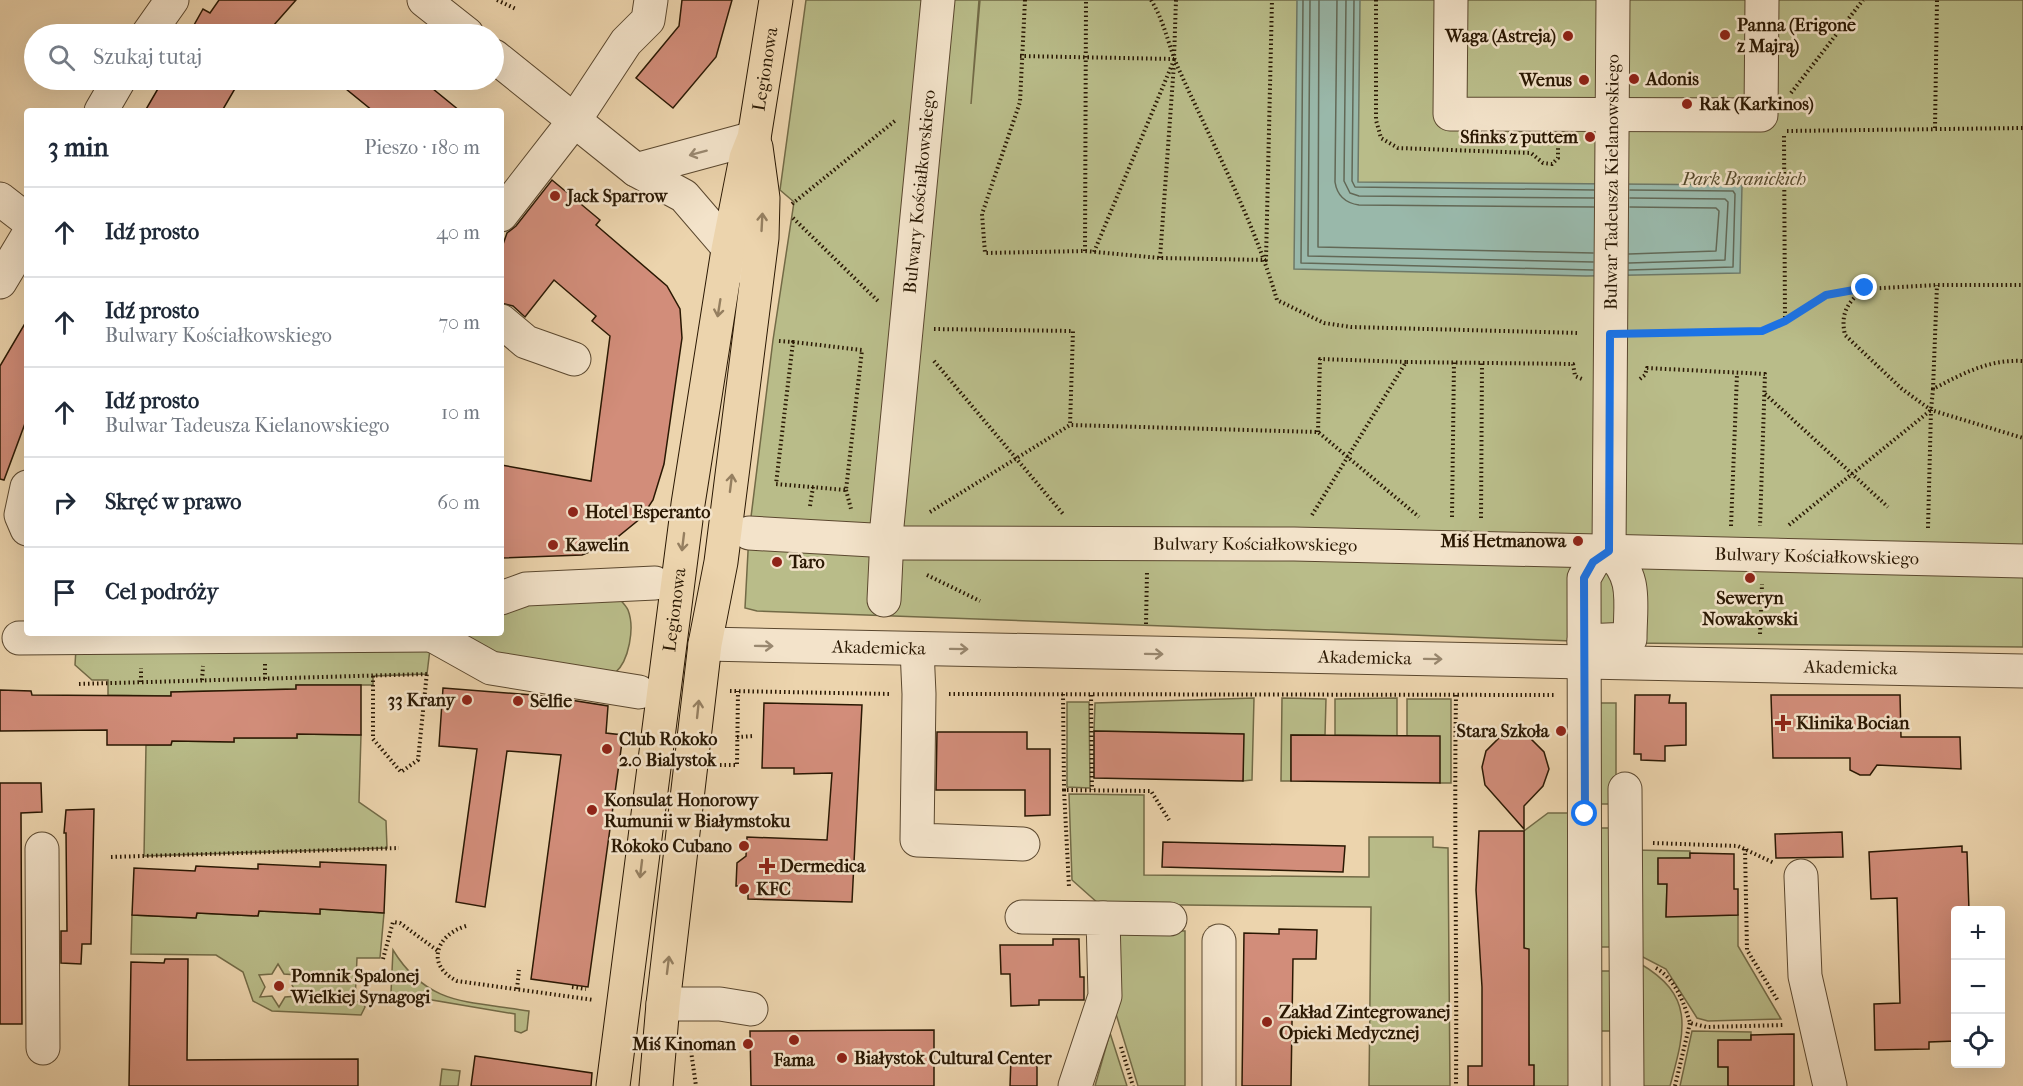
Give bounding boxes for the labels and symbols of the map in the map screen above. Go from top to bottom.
place label: Panna (Erigone z Majrą) [1736,15,1856,58]
street label: Legionowa [748,25,783,113]
place label: Waga (Astreja) [1444,26,1556,47]
marker: Panna (Erigone z Majrą) [1718,28,1732,42]
marker: Waga (Astreja) [1561,29,1575,43]
street label: Bulwar Tadeusza Kielanowskiego [1601,54,1624,310]
place label: Adonis [1645,69,1699,90]
place label: Wenus [1519,70,1572,91]
marker: Adonis [1627,72,1641,86]
marker: Wenus [1577,73,1591,87]
street label: Bulwary Kościałkowskiego [900,89,940,294]
place label: Rak (Karkinos) [1699,94,1814,115]
marker: Rak (Karkinos) [1680,97,1694,111]
place label: Sfinks z puttem [1460,127,1579,148]
marker: Sfinks z puttem [1583,130,1597,144]
one-way arrow [689,148,708,159]
park label: Park Branickich [1681,169,1806,190]
place label: Jack Sparrow [565,186,669,207]
marker: Jack Sparrow [548,189,562,203]
one-way arrow [757,212,768,232]
route end [1851,274,1877,300]
one-way arrow [713,298,724,317]
one-way arrow [726,474,737,494]
place label: Hotel Esperanto [585,502,710,523]
marker: Hotel Esperanto [566,505,580,519]
place label: Miś Hetmanowa [1439,531,1567,552]
one-way arrow [677,532,688,552]
street label: Bulwary Kościałkowskiego [1153,534,1357,556]
marker: Miś Hetmanowa [1571,534,1585,548]
place label: Kawelin [565,535,629,556]
marker: Kawelin [546,538,560,552]
street label: Bulwary Kościałkowskiego [1714,544,1919,570]
place label: Taro [788,552,825,573]
marker: Taro [770,555,784,569]
street label: Legionowa [659,566,691,653]
marker: Seweryn Nowakowski [1743,571,1757,585]
place label: Seweryn Nowakowski [1702,588,1799,630]
street label: Akademicka [831,637,927,660]
one-way arrow [753,640,773,651]
one-way arrow [948,644,968,655]
street label: Akademicka [1317,647,1413,669]
one-way arrow [1143,648,1163,659]
one-way arrow [1422,653,1442,665]
street label: Akademicka [1803,656,1898,679]
place label: 33 Krany [388,690,456,711]
place label: Selfie [530,691,572,712]
marker: 33 Krany [460,693,474,707]
marker: Selfie [511,694,525,708]
one-way arrow [693,699,704,719]
place label: Klinika Bocian [1796,713,1910,734]
marker: Klinika Bocian [1774,714,1792,732]
place label: Stara Szkoła [1457,721,1550,742]
marker: Stara Szkoła [1554,724,1568,738]
place label: Club Rokoko 2.0 Bialystok [619,729,717,771]
marker: Club Rokoko 2.0 Bialystok [600,742,614,756]
place label: Konsulat Honorowy Rumunii w Białymstoku [604,790,791,832]
route start [1571,800,1597,826]
marker: Konsulat Honorowy Rumunii w Białymstoku [585,803,599,817]
place label: Rokoko Cubano [611,836,732,857]
marker: Rokoko Cubano [737,839,751,853]
place label: Dermedica [780,856,866,877]
marker: Dermedica [758,857,776,875]
one-way arrow [635,858,646,878]
place label: KFC [756,879,791,900]
marker: KFC [737,882,751,896]
one-way arrow [662,956,673,975]
place label: Pomnik Spalonej Wielkiej Synagogi [290,966,431,1008]
marker: Pomnik Spalonej Wielkiej Synagogi [272,979,286,993]
place label: Zakład Zintegrowanej Opieki Medycznej [1279,1002,1450,1044]
marker: Zakład Zintegrowanej Opieki Medycznej [1260,1015,1274,1029]
marker: Fama [787,1033,801,1047]
place label: Miś Kinoman [631,1034,737,1055]
marker: Miś Kinoman [741,1037,755,1051]
place label: Białystok Cultural Center [854,1048,1052,1069]
place label: Fama [772,1050,815,1071]
marker: Białystok Cultural Center [835,1051,849,1065]

